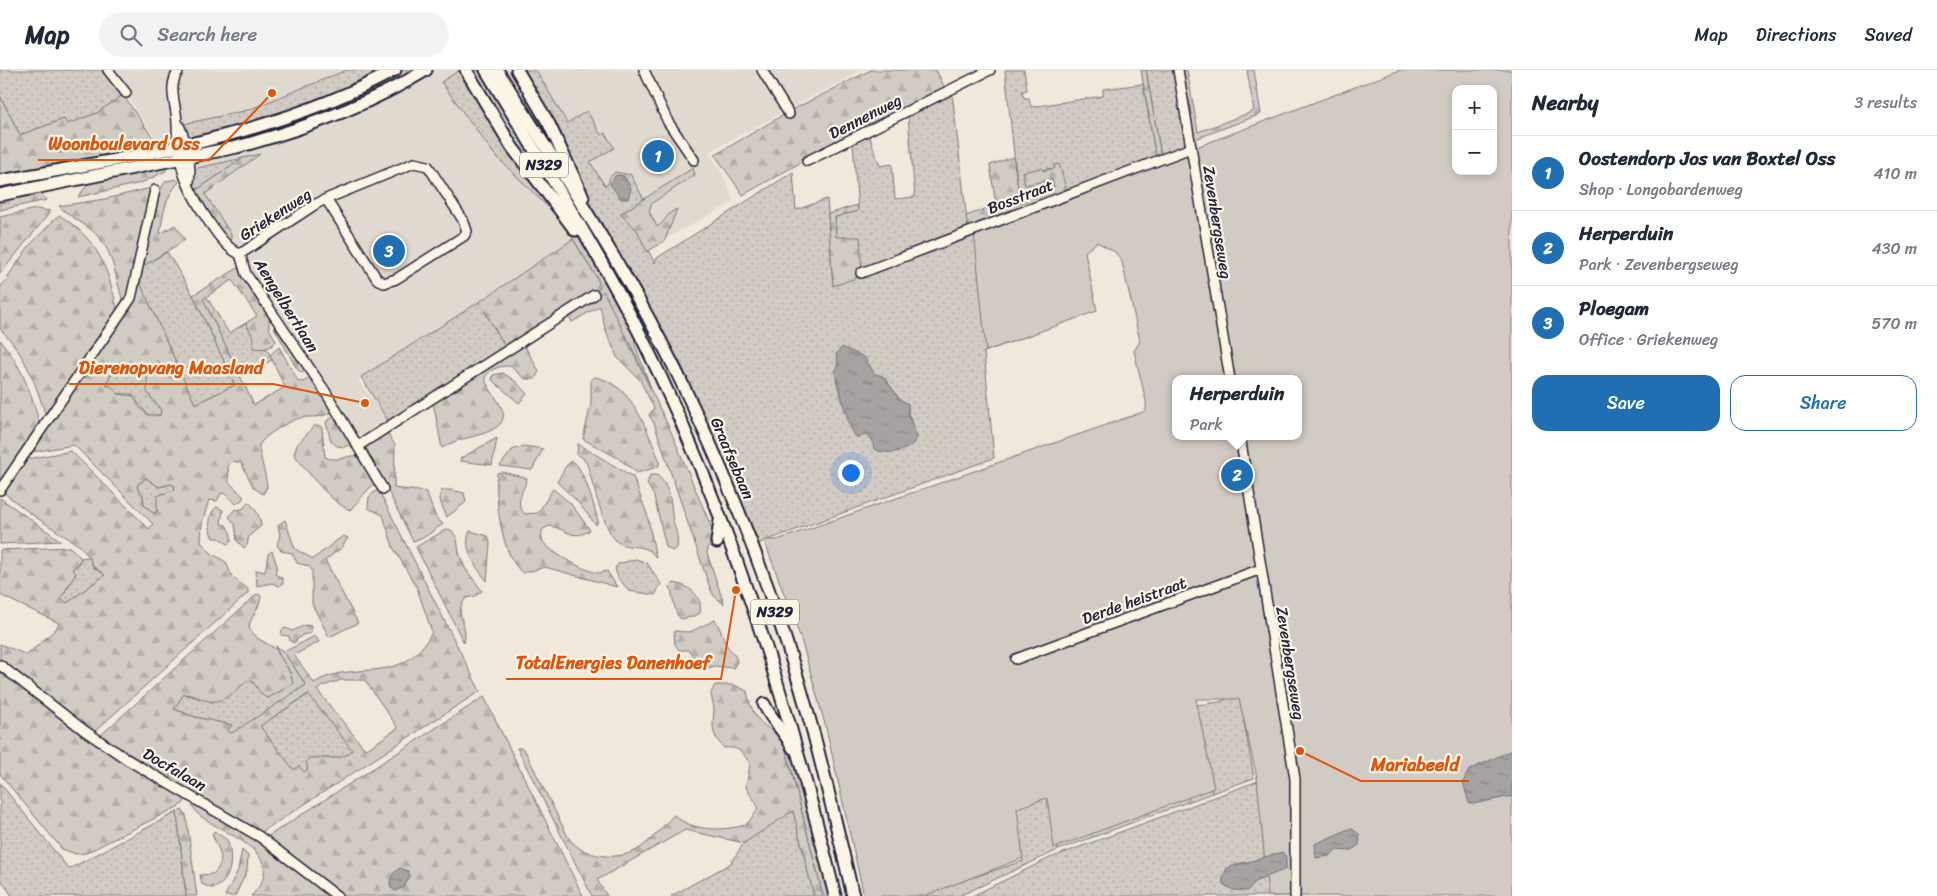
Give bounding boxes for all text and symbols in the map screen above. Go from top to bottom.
search box [99,12,449,57]
text: Map [25,14,69,56]
text: Search here [157,18,257,51]
text: Map [1695,19,1728,51]
text: Directions [1756,19,1837,51]
text: Saved [1865,19,1912,51]
icon: search [117,21,145,49]
text: Nearby [1532,84,1598,122]
map controls [1452,85,1497,175]
button: + [1452,85,1497,130]
street label: Dennenweg [824,86,907,147]
text: 3 results [1854,88,1917,117]
callout: Woonboulevard Oss [38,127,209,160]
text: Woonboulevard Oss [48,128,201,160]
button: − [1452,130,1497,175]
pin: 1 [642,137,674,175]
text: Oostendorp Jos van Boxtel Oss [1579,142,1835,175]
road number: N329 [520,152,568,178]
text: 1 [1545,159,1551,188]
text: 410 m [1874,159,1917,188]
street label: Zevenbergseweg [1194,163,1241,281]
street label: Bosstraat [983,171,1058,222]
text: Shop · Longobardenweg [1579,175,1743,204]
street label: Griekenweg [233,180,317,249]
text: Herperduin [1579,217,1673,250]
pin: 3 [373,232,405,270]
text: 2 [1543,234,1553,263]
text: 430 m [1872,234,1917,263]
text: Park · Zevenbergseweg [1579,250,1739,279]
street label: Aengelbertlaan [245,251,327,359]
text: Ploegam [1579,292,1649,325]
text: 3 [1544,309,1552,338]
text: 570 m [1872,309,1917,338]
text: Office · Griekenweg [1579,325,1718,354]
callout: Dierenopvang Maasland [69,351,273,384]
text: Dierenopvang Maasland [79,352,265,384]
popup [1172,375,1302,440]
button: Save [1532,375,1720,431]
button: Share [1730,375,1917,431]
text: Herperduin [1190,377,1284,410]
text: Park [1190,410,1223,439]
street label: Graafsebaan [702,412,763,504]
pin: 2 [1221,456,1253,494]
your location [838,460,864,486]
street label: Derde heistraat [1078,568,1191,633]
road number: N329 [751,600,799,624]
street label: Zevenbergseweg [1267,604,1314,722]
callout: TotalEnergies Danenhoef [506,646,721,679]
text: TotalEnergies Danenhoef [516,647,713,679]
street label: Docfalaan [137,739,213,800]
callout: Mariabeeld [1361,748,1469,781]
text: Mariabeeld [1370,749,1460,781]

